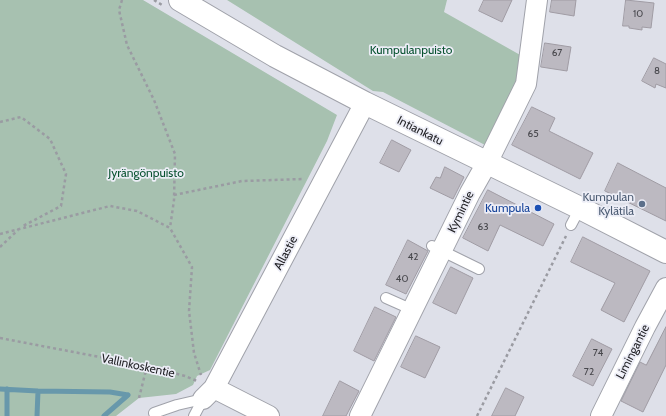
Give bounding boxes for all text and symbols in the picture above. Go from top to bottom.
house number: 10 [633,8,643,20]
park label: Kumpulanpuisto [370,43,452,57]
house number: 67 [552,47,562,59]
house number: 8 [654,65,660,77]
street label: Intiankatu [394,113,446,149]
house number: 65 [527,128,539,140]
park label: Jyrängönpuisto [108,166,184,180]
street label: Kymintie [445,189,477,235]
place label: Kumpulan Kylätila [582,190,634,218]
marker: Kumpulan Kylätila [637,199,647,209]
place label: Kumpula [485,201,530,215]
marker: Kumpula [533,203,543,213]
house number: 63 [477,221,489,233]
street label: Allastie [271,234,301,272]
house number: 42 [407,251,419,263]
house number: 40 [396,273,408,285]
street label: Limingantie [613,322,653,382]
house number: 74 [593,347,603,359]
street label: Vallinkoskentie [100,351,176,381]
house number: 72 [584,366,594,378]

